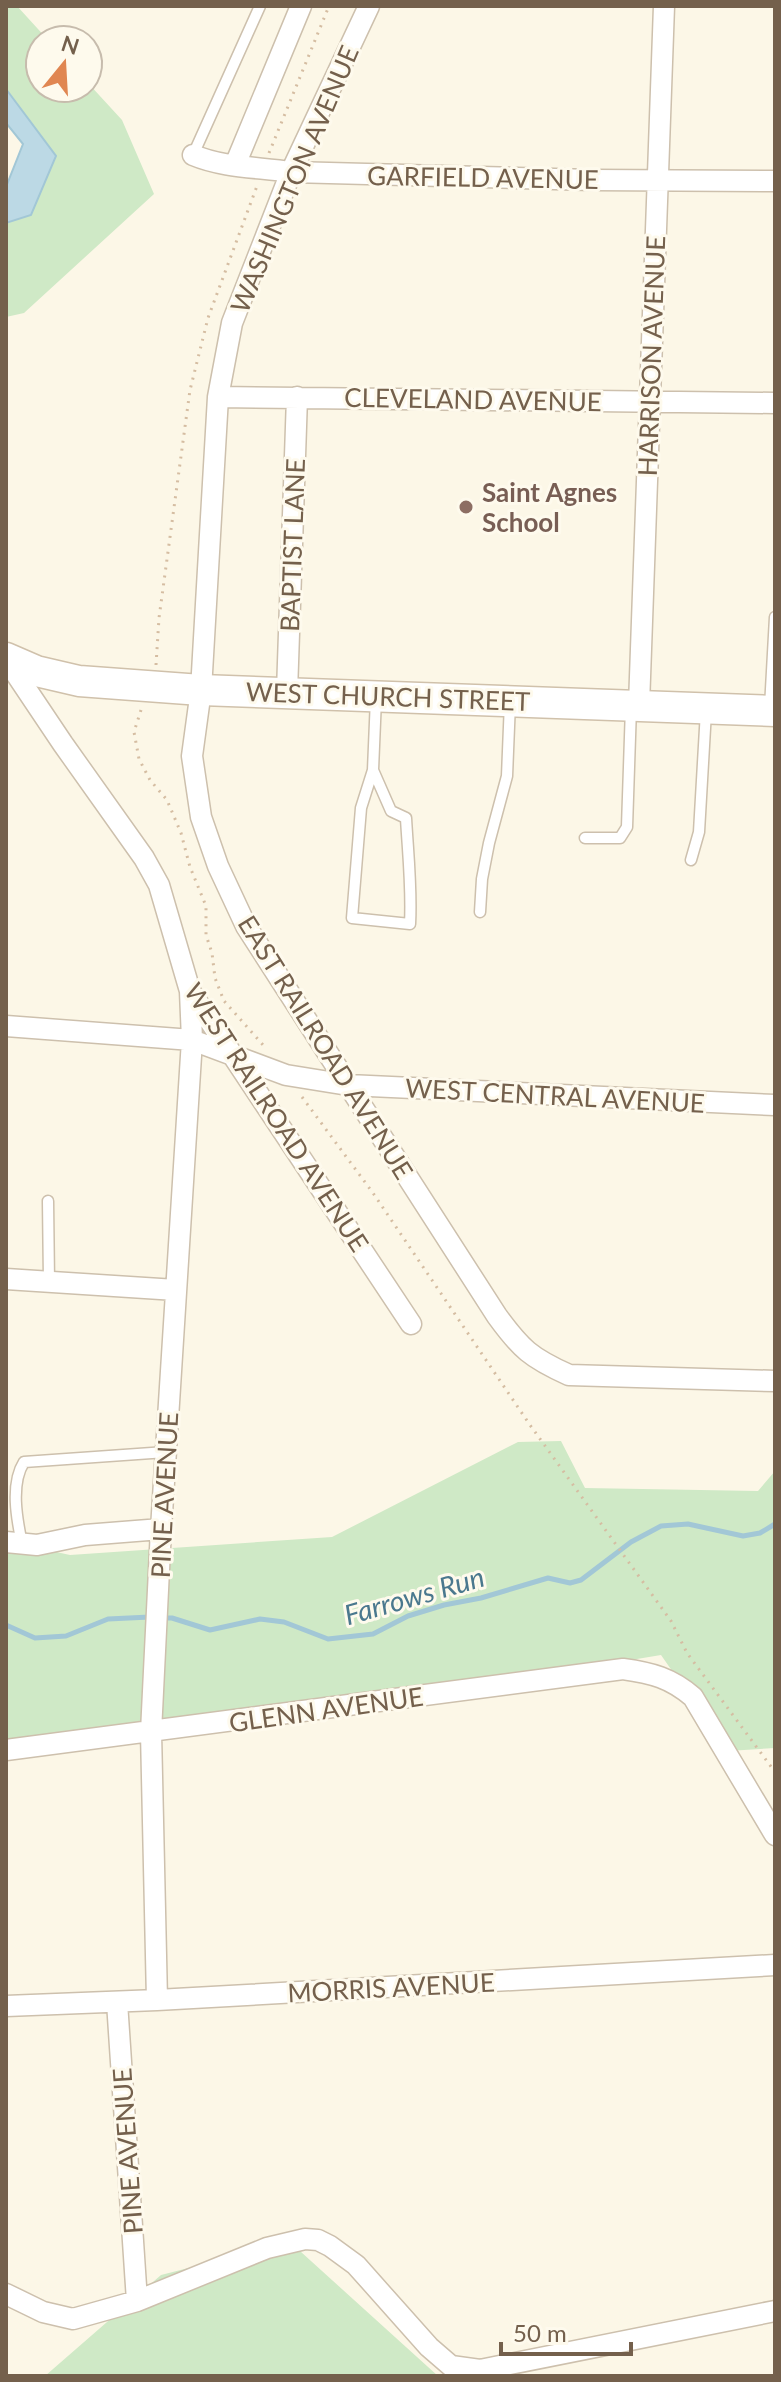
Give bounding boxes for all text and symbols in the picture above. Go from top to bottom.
north arrow [24,24,104,104]
text: N [58,29,83,60]
street label: WASHINGTON AVENUE [223,41,365,317]
street label: GARFIELD AVENUE [367,159,599,195]
street label: HARRISON AVENUE [631,235,671,477]
street label: CLEVELAND AVENUE [344,381,602,417]
street label: BAPTIST LANE [273,458,311,632]
place label: Saint Agnes School [482,476,617,538]
marker: Saint Agnes School [457,498,475,516]
street label: WEST CHURCH STREET [245,675,531,717]
street label: EAST RAILROAD AVENUE [232,909,420,1185]
street label: WEST RAILROAD AVENUE [178,977,376,1257]
street label: WEST CENTRAL AVENUE [404,1071,706,1119]
street label: PINE AVENUE [144,1411,184,1579]
water label: Farrows Run [340,1559,488,1631]
street label: GLENN AVENUE [227,1680,425,1738]
street label: MORRIS AVENUE [287,1966,495,2008]
street label: PINE AVENUE [105,2067,149,2235]
scale bar [501,2306,631,2356]
text: 50 m [513,2318,567,2347]

